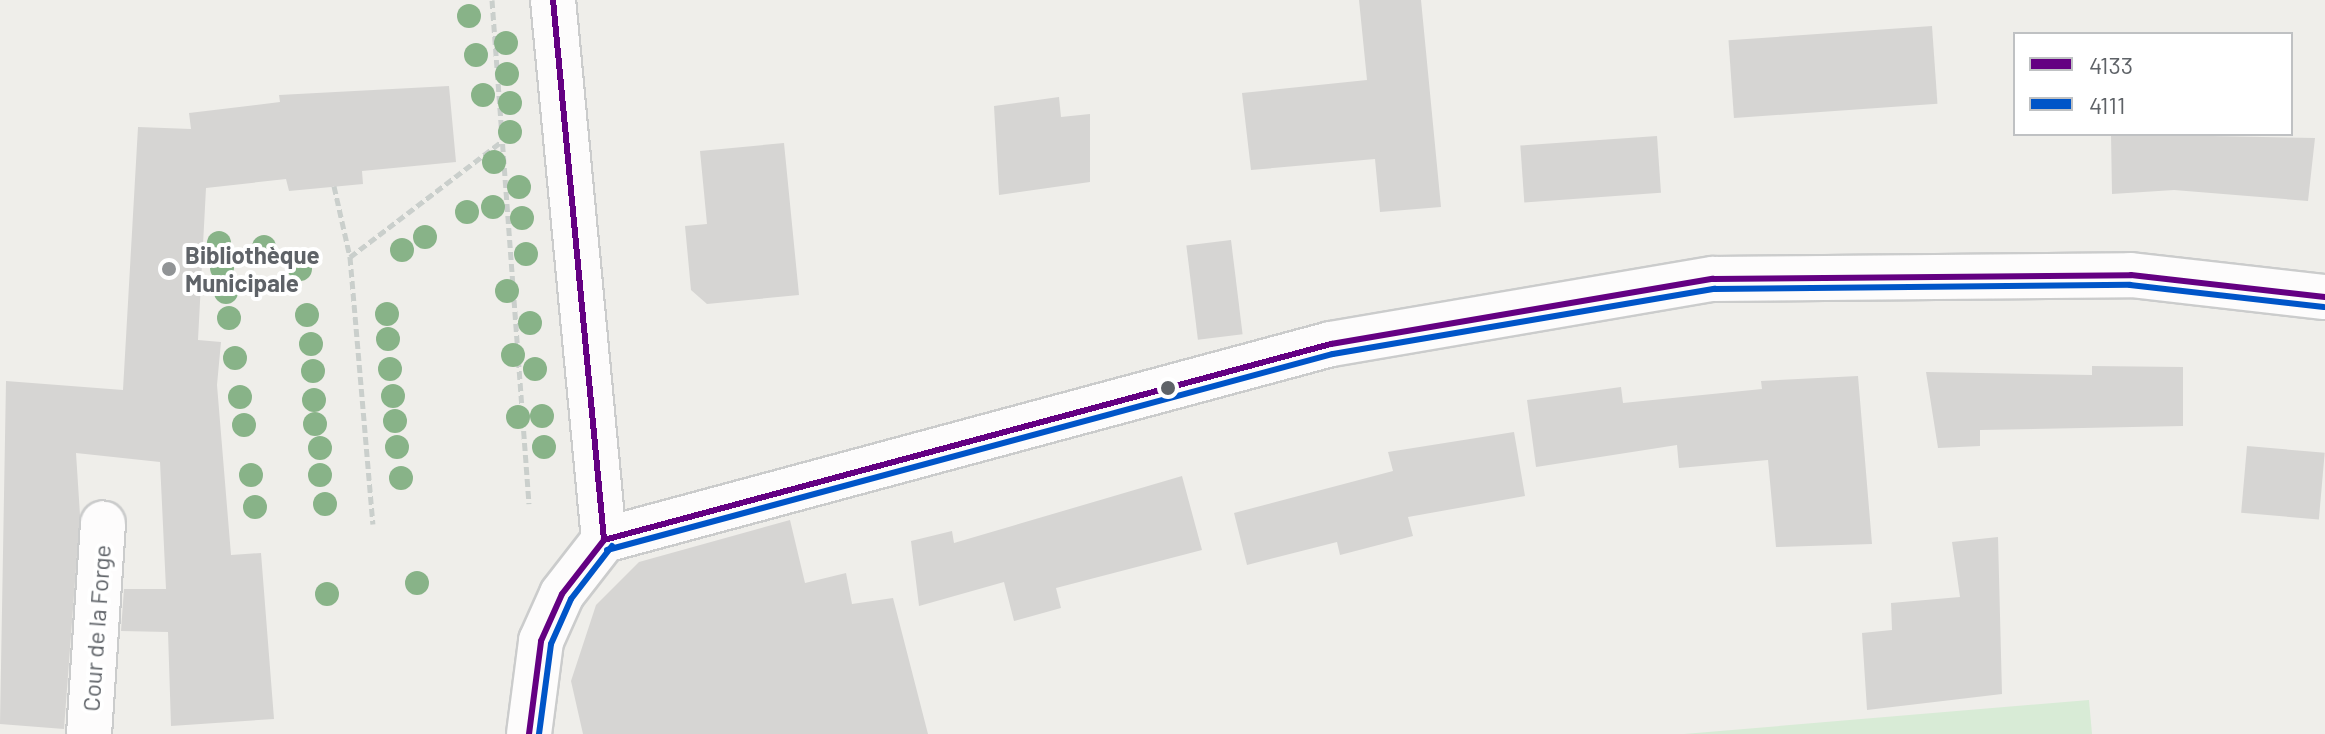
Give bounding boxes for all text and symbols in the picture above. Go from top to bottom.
legend [2013,32,2293,136]
text: 4133 [2089,50,2133,79]
text: 4111 [2089,90,2125,119]
place label: Bibliothèque Municipale [185,241,320,297]
marker: Bibliothèque Municipale [160,260,178,278]
unlabelled marker [1160,380,1176,396]
street label: Cour de la Forge [76,544,116,712]

